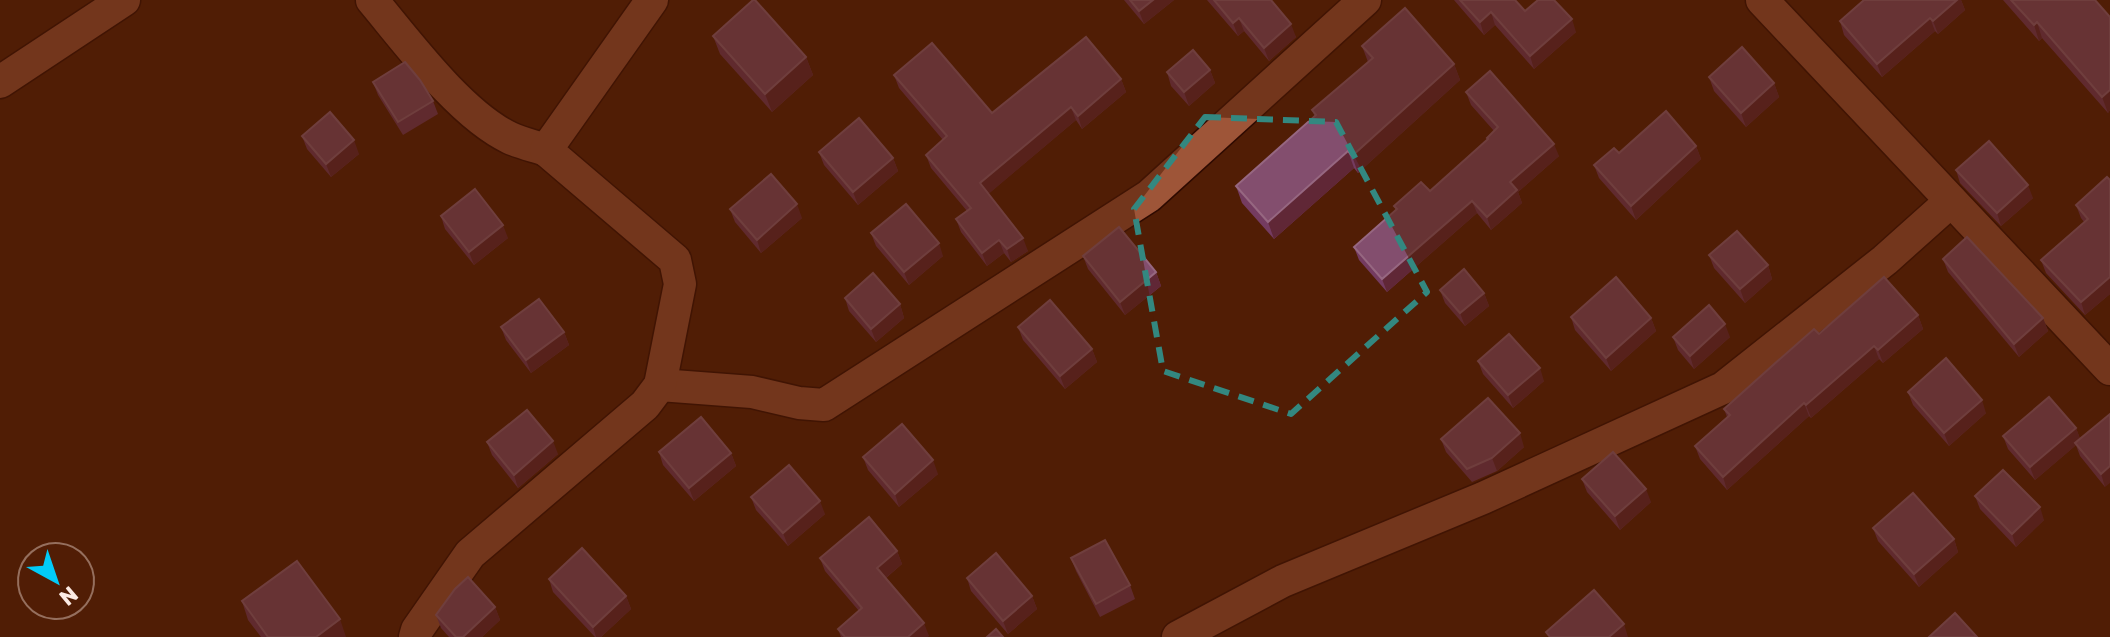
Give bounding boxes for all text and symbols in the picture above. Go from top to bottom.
north arrow [16,541,96,621]
text: N [54,581,83,611]

